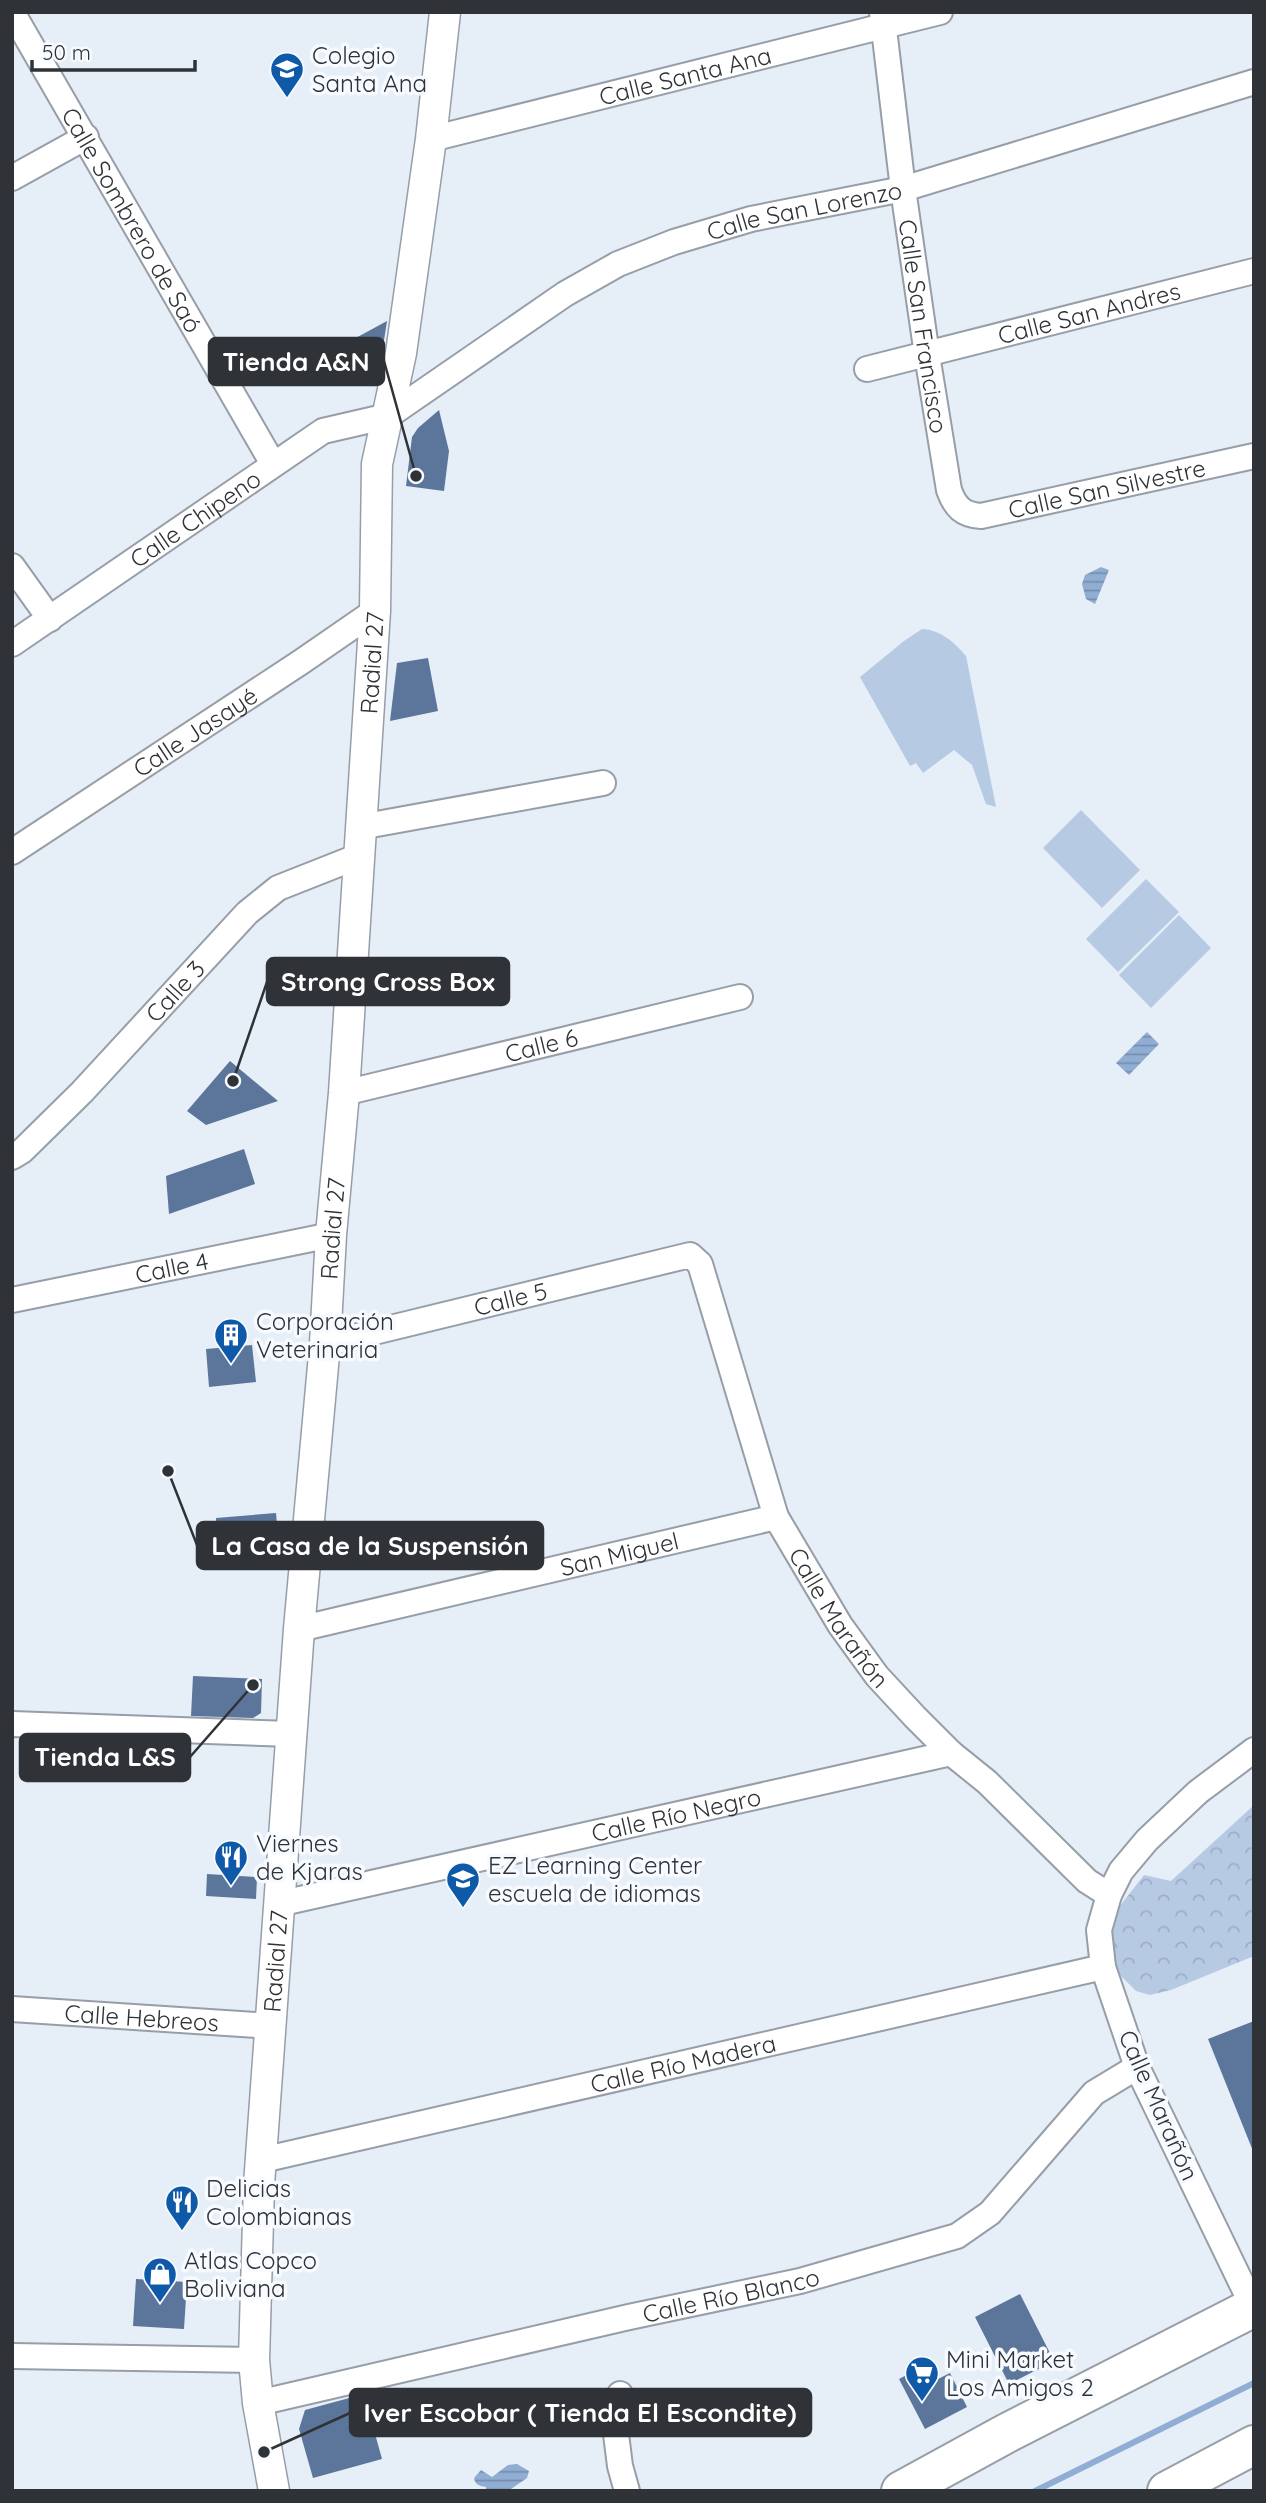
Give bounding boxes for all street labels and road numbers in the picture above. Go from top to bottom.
street label: Calle Santa Ana [596,40,774,111]
street label: Calle Sombrero de Saó [55,102,209,338]
street label: Calle San Lorenzo [703,175,904,246]
street label: Calle San Francisco [893,217,955,436]
street label: Calle San Andres [995,275,1183,350]
street label: Calle San Silvestre [1005,452,1208,525]
street label: Calle Chipeno [124,463,266,574]
street label: Radial 27 [353,611,390,715]
street label: Calle Jasayé [127,680,263,783]
street label: Calle 3 [139,954,211,1028]
street label: Calle 6 [502,1022,581,1068]
street label: Radial 27 [314,1176,351,1280]
street label: Calle 4 [133,1245,211,1290]
street label: Calle 5 [471,1275,550,1322]
street label: San Miguel [557,1525,682,1582]
street label: Calle Marañón [782,1542,895,1694]
street label: Calle Río Negro [589,1781,764,1848]
street label: Radial 27 [256,1909,294,2013]
street label: Calle Hebreos [64,1997,220,2038]
street label: Calle Marañón [1113,2025,1205,2185]
street label: Calle Río Madera [587,2028,779,2099]
street label: Calle Río Blanco [640,2261,823,2329]

